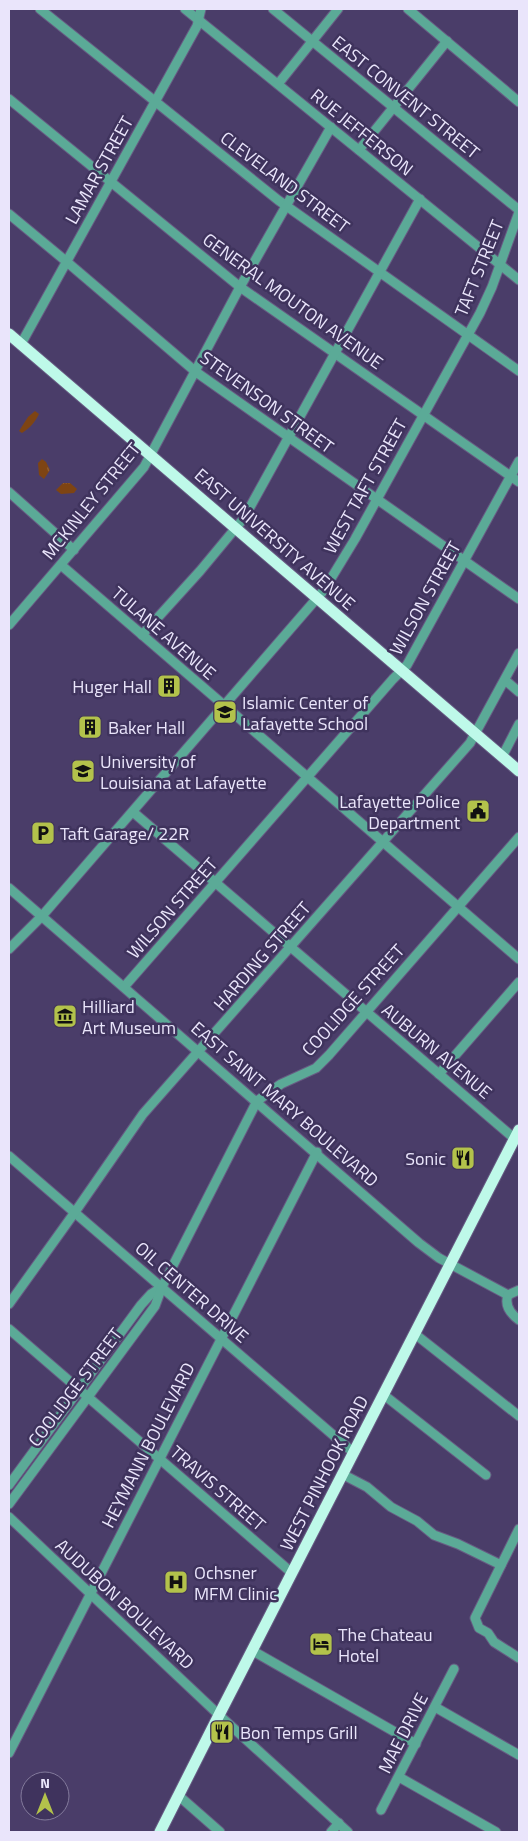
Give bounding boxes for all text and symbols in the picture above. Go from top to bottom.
street label: EAST CONVENT STREET [326,29,486,165]
street label: RUE JEFFERSON [305,82,419,182]
street label: LAMAR STREET [58,111,140,229]
street label: CLEVELAND STREET [215,124,356,240]
street label: TAFT STREET [447,215,511,320]
street label: GENERAL MOUTON AVENUE [197,226,389,376]
street label: STEVENSON STREET [195,344,340,460]
street label: WEST TAFT STREET [317,413,414,559]
street label: MCKINLEY STREET [35,436,147,565]
street label: EAST UNIVERSITY AVENUE [189,462,361,617]
street label: WILSON STREET [383,536,468,660]
street label: TULANE AVENUE [106,580,222,686]
place label: Huger Hall [72,673,152,700]
building icon: Huger Hall [156,673,182,699]
place label: Islamic Center of Lafayette School [242,689,368,737]
school or university icon: Islamic Center of Lafayette School [212,699,238,725]
building icon: Baker Hall [77,714,103,740]
place label: Baker Hall [108,714,185,741]
place label: University of Louisiana at Lafayette [100,748,267,796]
school or university icon: University of Louisiana at Lafayette [70,758,96,784]
place label: Lafayette Police Department [339,788,461,836]
public building icon: Lafayette Police Department [465,798,491,824]
parking icon: Taft Garage/ 22R [30,820,56,846]
place label: Taft Garage/ 22R [60,820,189,847]
street label: WILSON STREET [120,851,224,965]
street label: HARDING STREET [207,895,317,1017]
street label: COOLIDGE STREET [295,938,411,1062]
place label: Hilliard Art Museum [82,993,176,1041]
street label: AUBURN AVENUE [376,997,498,1105]
museum icon: Hilliard Art Museum [52,1003,78,1029]
street label: EAST SAINT MARY BOULEVARD [185,1015,385,1193]
place label: Sonic [405,1145,446,1172]
restaurant icon: Sonic [450,1145,476,1171]
street label: OIL CENTER DRIVE [129,1235,255,1349]
street label: COOLIDGE STREET [21,1321,129,1452]
street label: HEYMANN BOULEVARD [95,1358,201,1532]
street label: WEST PINHOOK ROAD [273,1390,375,1556]
street label: TRAVIS STREET [164,1439,272,1538]
street label: AUDUBON BOULEVARD [50,1532,200,1676]
place label: Ochsner MFM Clinic [194,1559,277,1607]
hospital icon: Ochsner MFM Clinic [163,1569,189,1595]
place label: The Chateau Hotel [338,1621,433,1669]
hotel icon: The Chateau Hotel [308,1631,334,1657]
street label: MAE DRIVE [371,1688,435,1778]
restaurant icon: Bon Temps Grill [209,1719,235,1745]
place label: Bon Temps Grill [240,1719,358,1746]
north arrow [20,1771,70,1821]
text: N [40,1772,50,1793]

